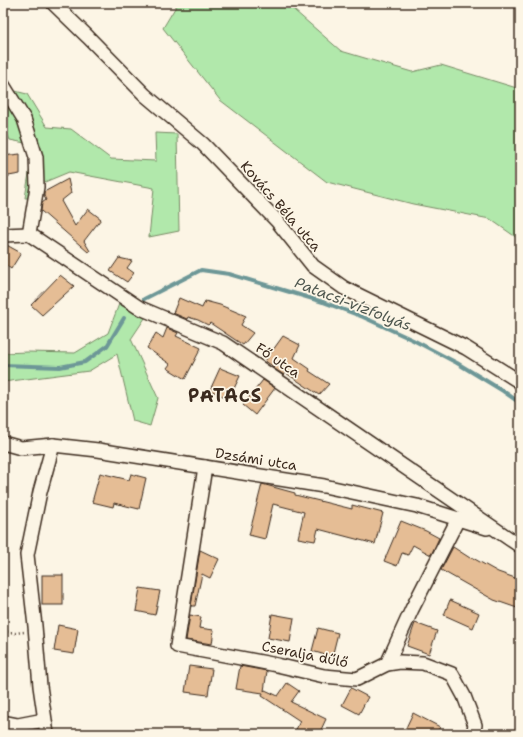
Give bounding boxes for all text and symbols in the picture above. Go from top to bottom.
street label: Kovács Béla utca [237,157,325,255]
water label: Patacsi-vízfolyás [292,273,414,335]
street label: Fő utca [252,339,304,382]
district label: PATACS [188,384,262,408]
street label: Dzsámi utca [214,444,298,474]
street label: Cseralja dűlő [260,637,350,671]

